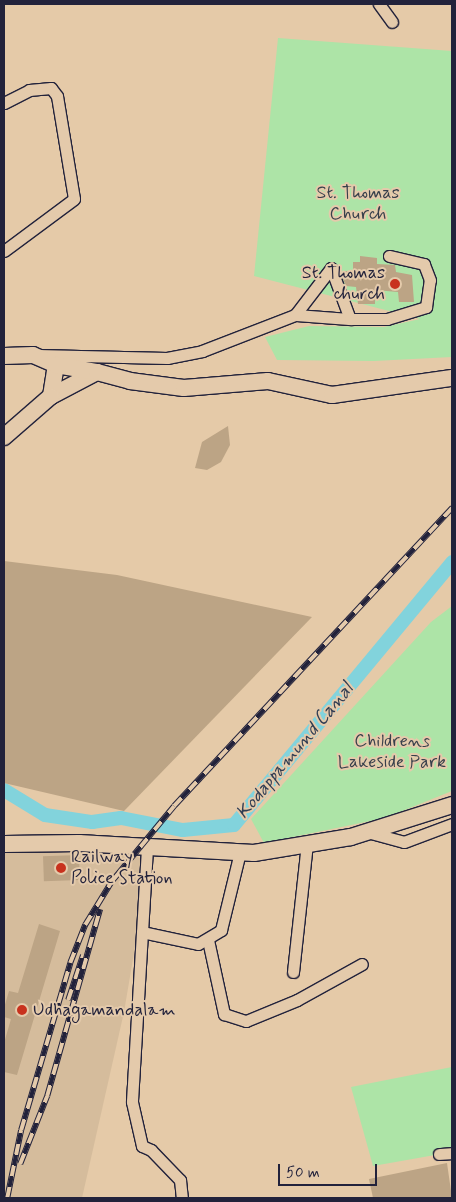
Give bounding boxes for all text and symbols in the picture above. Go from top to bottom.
park label: St. Thomas Church [316,183,400,225]
place label: St. Thomas church [302,263,385,306]
marker: St. Thomas church [389,278,401,290]
water label: Kodappamund Canal [232,679,358,823]
park label: Childrens Lakeside Park [338,731,446,774]
place label: Railway Police Station [71,847,172,890]
marker: Railway Police Station [55,862,67,874]
place label: Udhagamandalam [33,999,176,1021]
marker: Udhagamandalam [15,1003,29,1017]
scale bar [281,1154,380,1186]
text: 50 m [286,1163,320,1183]

